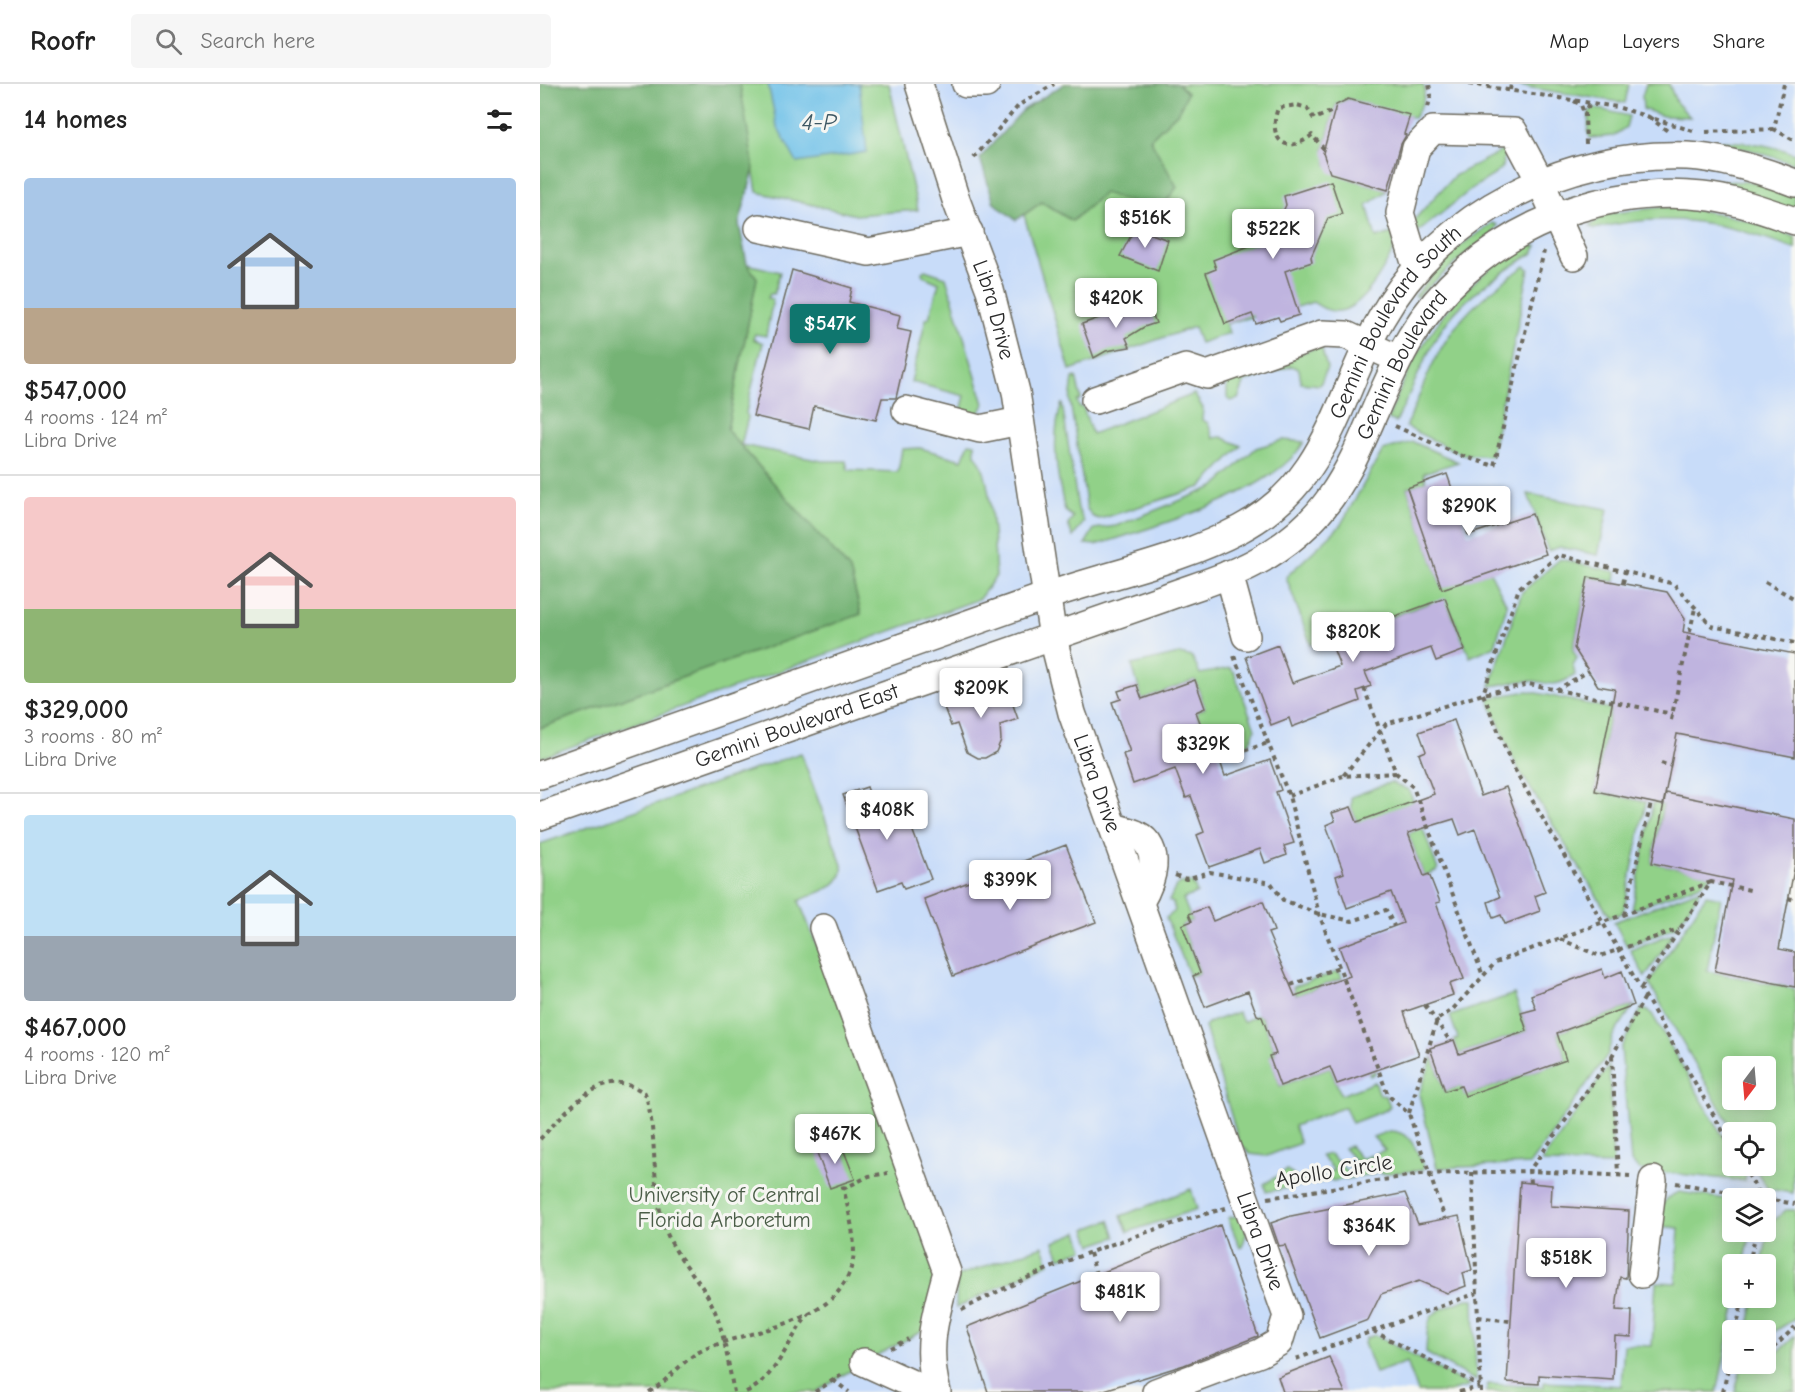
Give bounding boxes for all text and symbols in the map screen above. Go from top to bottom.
search box [131,14,551,68]
text: Roofr [30,25,95,57]
icon: search [152,25,185,58]
text: Search here [200,28,315,54]
text: Map [1550,29,1589,53]
text: Layers [1622,29,1680,53]
text: Share [1713,29,1765,53]
icon: filters [483,104,516,137]
text: 14 homes [24,105,127,135]
water label: 4-P [802,108,838,136]
pin: $516K [1103,198,1187,249]
text: $516K [1119,206,1171,229]
pin: $522K [1231,209,1315,260]
icon: home [216,217,324,325]
text: $522K [1246,217,1300,240]
street label: Gemini Boulevard South [1326,223,1474,427]
street label: Libra Drive [967,256,1020,362]
pin: $420K [1074,278,1158,329]
text: $420K [1089,286,1143,309]
street label: Gemini Boulevard [1354,289,1458,447]
pin: $547K [788,304,872,355]
text: $547K [804,312,856,335]
text: $547,000 [24,376,127,406]
text: 4 rooms · 124 m² [24,406,167,429]
text: Libra Drive [24,429,117,452]
pin: $290K [1427,486,1511,537]
text: $290K [1441,494,1497,517]
icon: home [216,536,324,644]
pin: $820K [1311,612,1395,663]
text: $820K [1326,620,1380,643]
pin: $209K [939,668,1023,719]
text: $209K [953,676,1009,699]
street label: Gemini Boulevard East [691,678,903,774]
text: $329,000 [24,695,129,725]
pin: $329K [1161,724,1245,775]
text: 3 rooms · 80 m² [24,725,162,748]
street label: Libra Drive [1068,731,1126,836]
text: $329K [1176,732,1230,755]
text: Libra Drive [24,748,117,771]
pin: $408K [845,790,929,841]
text: $408K [860,798,914,821]
icon: home [216,854,324,962]
pin: $399K [968,860,1052,911]
text: $399K [983,868,1037,891]
text: $467,000 [24,1013,127,1043]
text: 4 rooms · 120 m² [24,1043,170,1066]
north arrow [1722,1056,1776,1110]
map controls [1722,1056,1776,1374]
text: Libra Drive [24,1066,117,1089]
pin: $467K [793,1114,877,1165]
text: $467K [809,1122,861,1145]
button: locate [1722,1122,1776,1176]
street label: Apollo Circle [1274,1149,1394,1193]
park label: University of Central Florida Arboretum [628,1182,820,1233]
button: layers [1722,1188,1776,1242]
street label: Libra Drive [1231,1189,1290,1294]
pin: $364K [1327,1206,1411,1257]
text: $364K [1343,1214,1396,1237]
pin: $518K [1524,1238,1608,1289]
text: $518K [1540,1246,1592,1269]
button: + [1722,1254,1776,1308]
pin: $481K [1078,1272,1162,1323]
text: $481K [1095,1280,1145,1303]
button: − [1722,1320,1776,1374]

